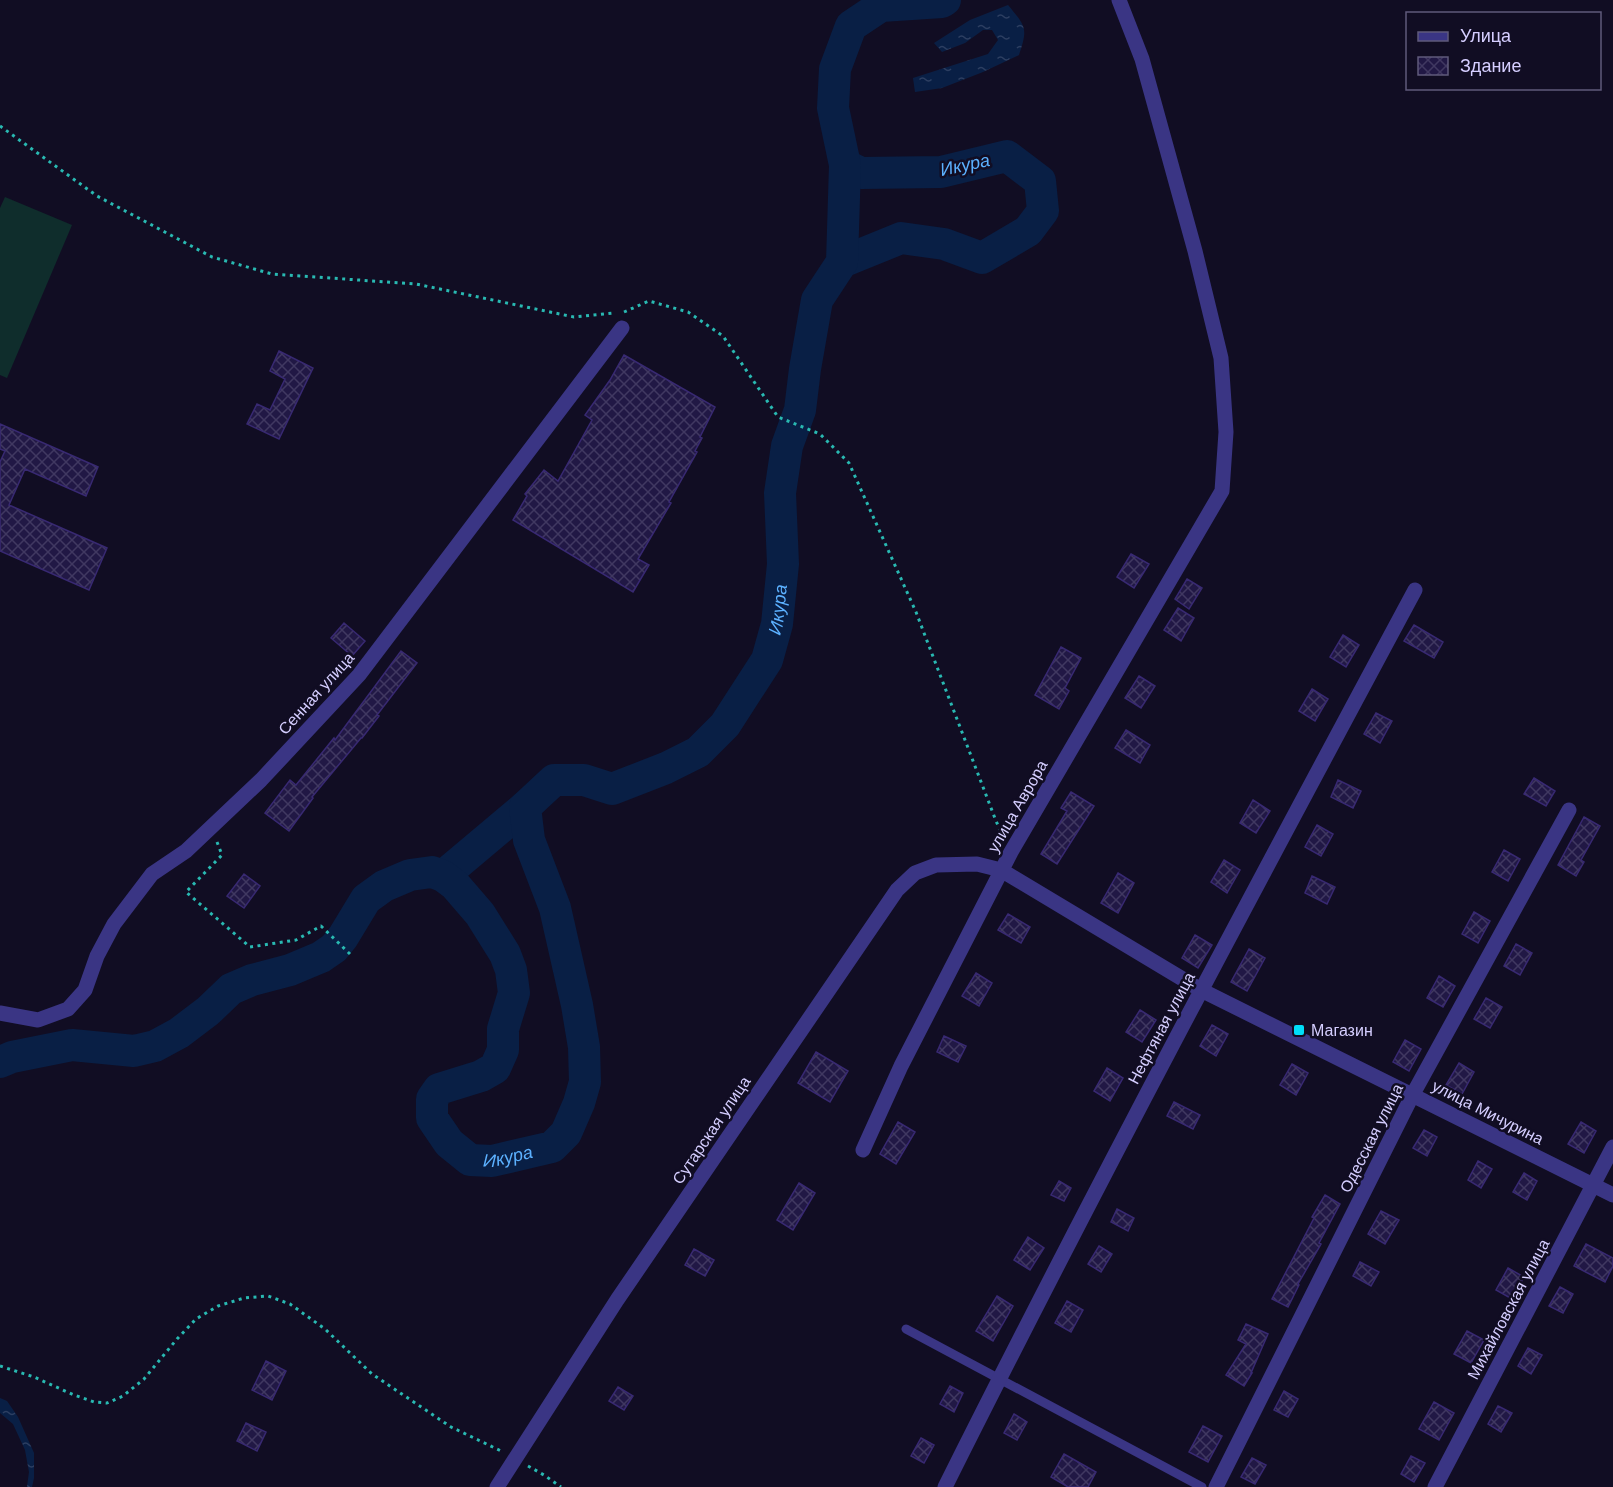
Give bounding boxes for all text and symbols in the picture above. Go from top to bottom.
legend [1406,12,1601,90]
text: Улица [1460,26,1512,46]
text: Здание [1460,56,1521,76]
water label: Икура [938,150,992,180]
water label: Икура [764,584,791,637]
street label: Сенная улица [275,649,358,738]
street label: улица Аврора [984,757,1051,855]
street label: Нефтяная улица [1125,969,1198,1087]
place label: Магазин [1311,1022,1373,1039]
marker: Магазин [1292,1023,1306,1037]
street label: Сутарская улица [669,1073,754,1187]
street label: улица Мичурина [1429,1077,1546,1148]
street label: Одесская улица [1337,1081,1406,1195]
water label: Икура [483,1142,535,1171]
street label: Михайловская улица [1464,1236,1553,1382]

